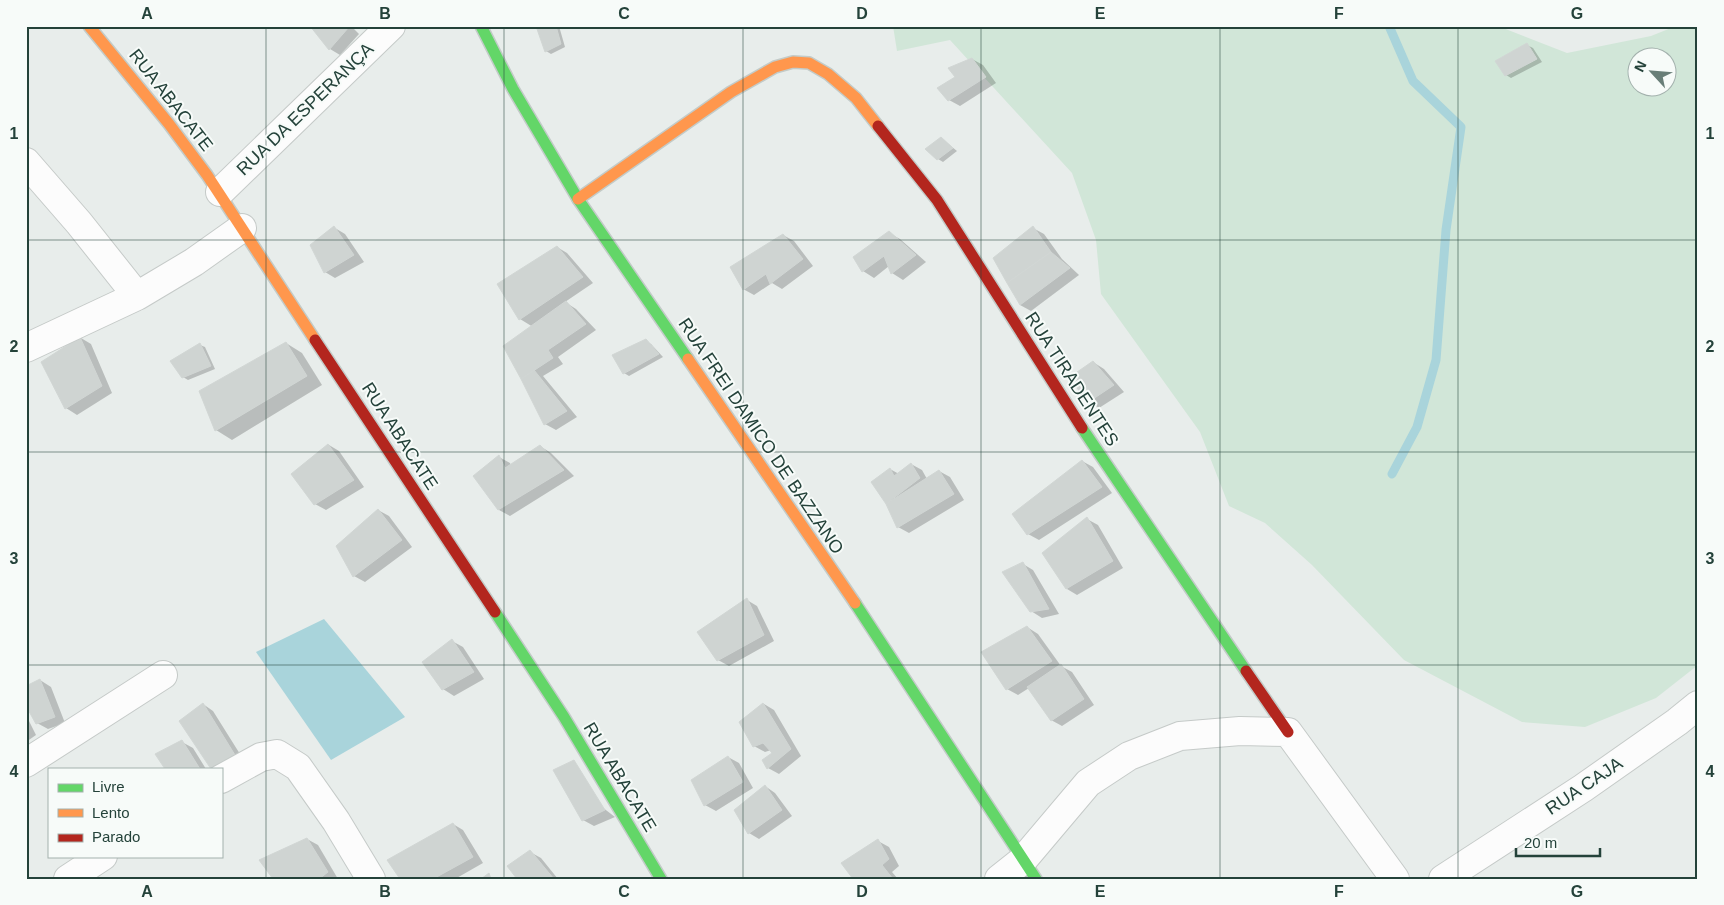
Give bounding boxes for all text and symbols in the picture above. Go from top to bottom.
text: A [141,5,153,22]
text: B [379,5,391,22]
text: C [618,5,630,22]
text: D [856,5,868,22]
text: E [1095,5,1106,22]
text: F [1334,5,1344,22]
text: G [1571,5,1583,22]
street label: RUA DA ESPERANÇA [233,39,377,179]
street label: RUA ABACATE [125,45,217,155]
north arrow [1626,48,1676,98]
text: N [1631,58,1650,74]
text: 1 [10,125,19,142]
text: 1 [1706,125,1715,142]
street label: RUA TIRADENTES [1021,308,1123,450]
street label: RUA FREI DAMICO DE BAZZANO [674,314,848,558]
text: 2 [10,338,19,355]
text: 2 [1706,338,1715,355]
street label: RUA ABACATE [358,379,442,493]
text: 3 [10,550,19,567]
text: 3 [1706,550,1715,567]
street label: RUA ABACATE [580,719,660,835]
street label: RUA CAJA [1542,753,1626,819]
text: 4 [10,763,19,780]
text: 4 [1706,763,1715,780]
legend [48,768,222,858]
text: Livre [92,778,125,795]
text: Lento [92,804,130,821]
scale bar [1516,825,1600,857]
text: Parado [92,828,140,845]
text: 20 m [1524,834,1557,851]
text: A [141,883,153,900]
text: B [379,883,391,900]
text: C [618,883,630,900]
text: D [856,883,868,900]
text: E [1095,883,1106,900]
text: F [1334,883,1344,900]
text: G [1571,883,1583,900]

